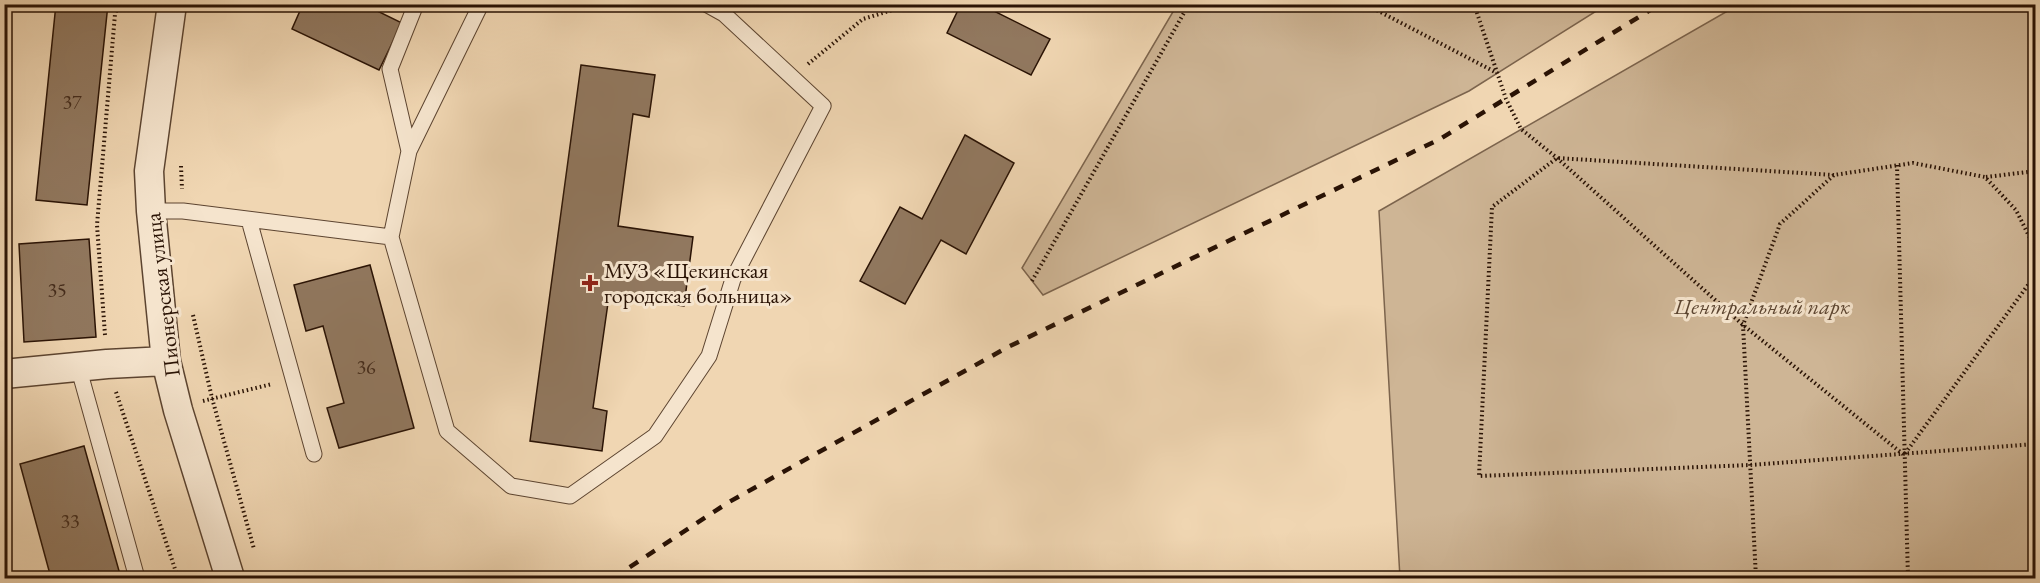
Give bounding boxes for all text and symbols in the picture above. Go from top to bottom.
house number: 37 [62,89,82,115]
street label: Пионерская улица [138,211,187,379]
place label: МУЗ «Щекинская городская больница» [604,256,792,310]
marker: МУЗ «Щекинская городская больница» [581,274,599,292]
house number: 35 [47,277,67,303]
park label: Центральный парк [1673,292,1850,321]
house number: 36 [356,354,376,380]
house number: 33 [60,508,80,534]

